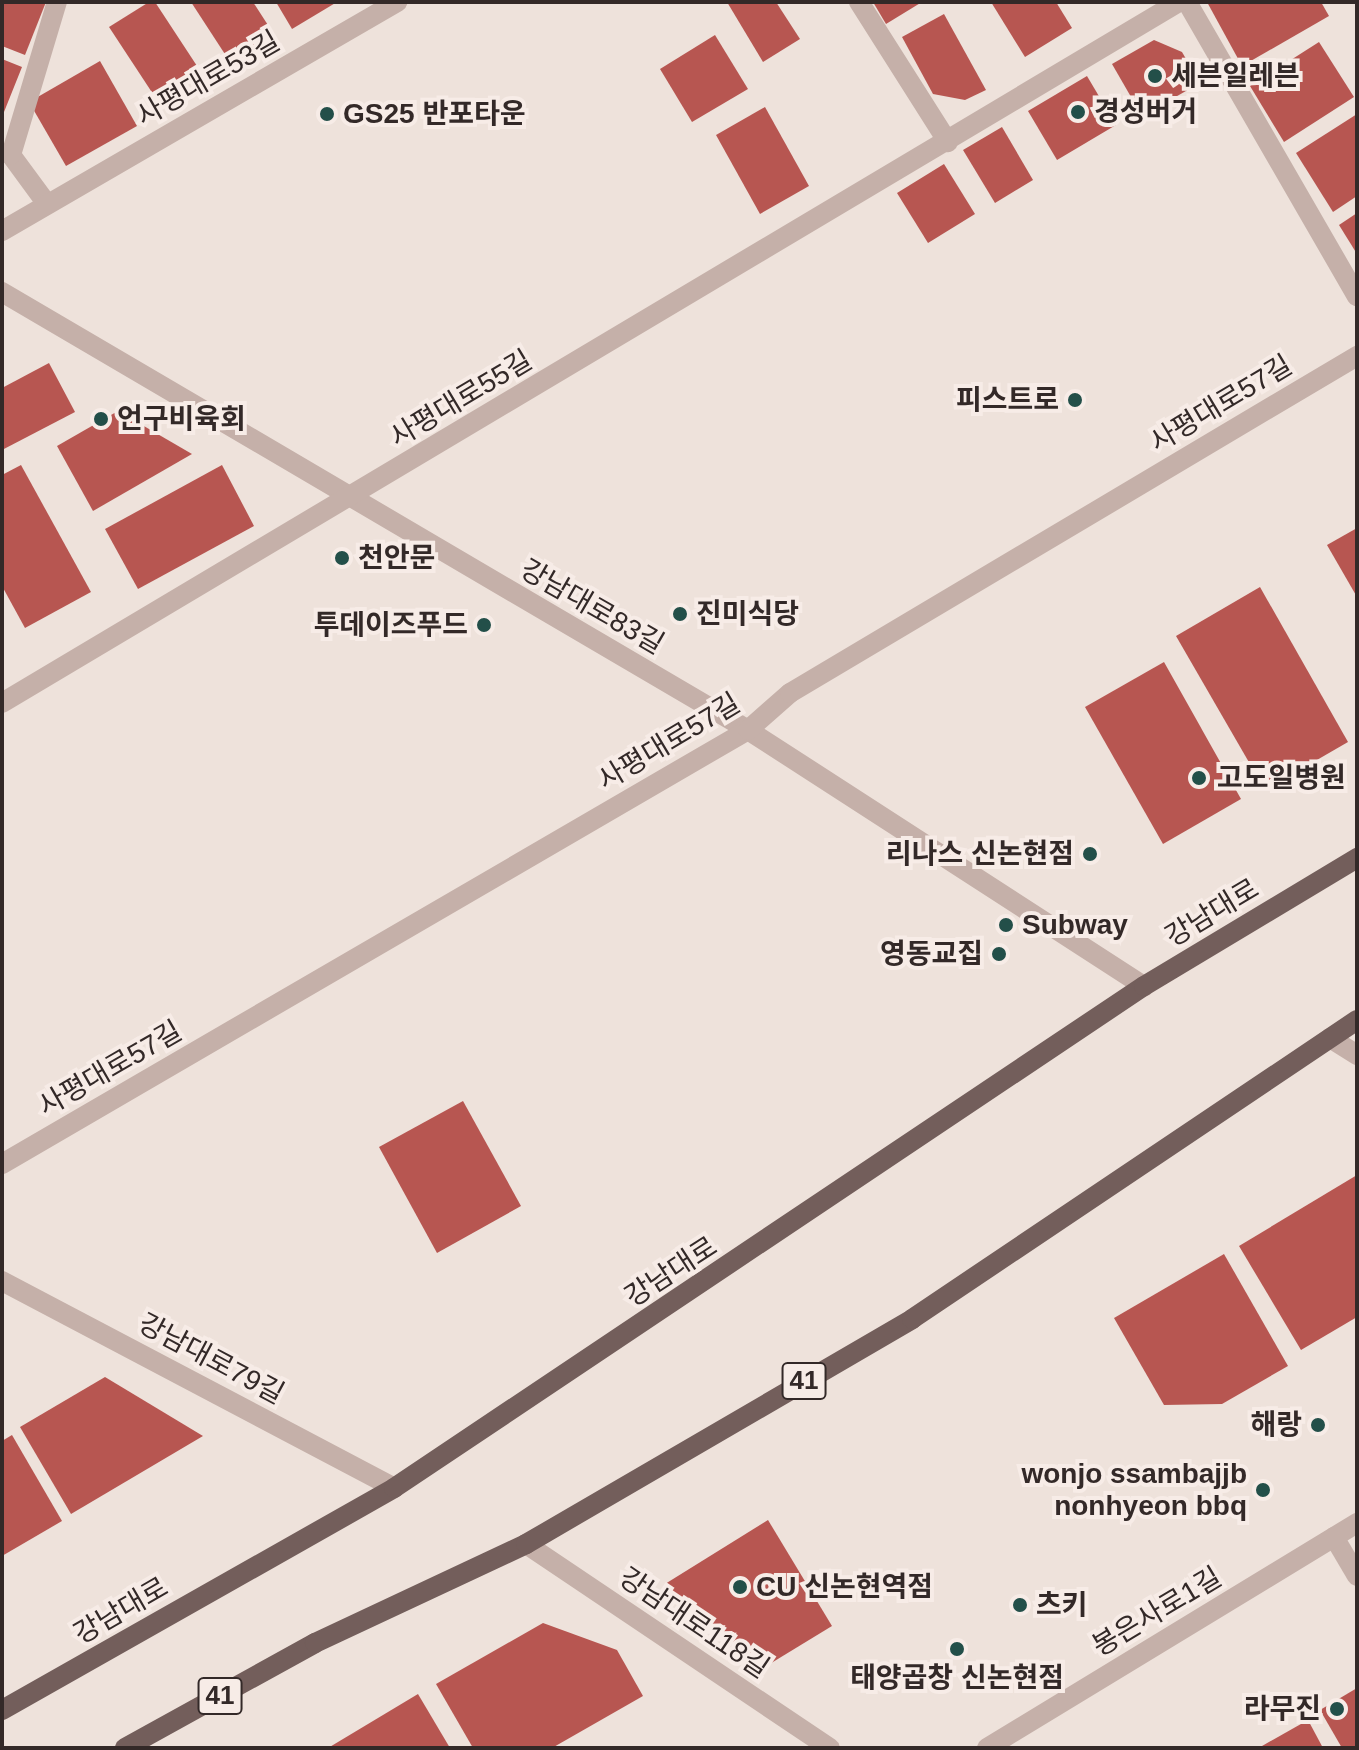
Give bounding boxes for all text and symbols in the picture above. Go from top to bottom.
street label: 사평대로53길 [130,24,286,134]
place label: 세븐일레븐 [1171,59,1300,93]
marker: 세븐일레븐 [1146,67,1164,85]
place label: 경성버거 [1094,95,1197,129]
place label: GS25 반포타운 [343,97,525,131]
marker: 경성버거 [1069,103,1087,121]
marker: GS25 반포타운 [318,105,336,123]
street label: 사평대로55길 [384,343,538,455]
street label: 사평대로57길 [1144,348,1298,460]
place label: 피스트로 [956,383,1059,417]
marker: 피스트로 [1066,391,1084,409]
place label: 언구비육회 [117,402,246,436]
marker: 언구비육회 [92,410,110,428]
place label: 천안문 [358,541,435,575]
marker: 천안문 [333,549,351,567]
street label: 강남대로83길 [514,552,670,662]
place label: 진미식당 [696,597,799,631]
marker: 진미식당 [671,605,689,623]
place label: 투데이즈푸드 [313,608,468,642]
marker: 투데이즈푸드 [475,616,493,634]
street label: 사평대로57길 [592,686,746,798]
place label: 고도일병원 [1217,761,1346,795]
marker: 고도일병원 [1188,767,1210,789]
place label: 리나스 신논현점 [886,837,1074,871]
marker: 리나스 신논현점 [1081,845,1099,863]
street label: 강남대로 [1159,872,1265,954]
place label: Subway [1022,908,1128,942]
marker: Subway [997,916,1015,934]
place label: 영동교집 [880,937,983,971]
marker: 영동교집 [990,945,1008,963]
street label: 사평대로57길 [32,1014,188,1124]
street label: 강남대로 [619,1230,723,1314]
street label: 강남대로79길 [133,1307,289,1411]
road number: 41 [780,1359,828,1403]
place label: 해랑 [1250,1408,1302,1442]
marker: 해랑 [1309,1416,1327,1434]
place label: wonjo ssambajjb nonhyeon bbq [1021,1457,1247,1523]
marker: wonjo ssambajjb nonhyeon bbq [1254,1481,1272,1499]
street label: 봉은사로1길 [1086,1560,1228,1664]
street label: 강남대로118길 [613,1561,775,1685]
place label: CU 신논현역점 [756,1570,933,1604]
street label: 강남대로 [68,1571,174,1651]
marker: CU 신논현역점 [731,1578,749,1596]
place label: 츠키 [1036,1588,1088,1622]
marker: 츠키 [1011,1596,1029,1614]
marker: 태양곱창 신논현점 [948,1640,966,1658]
place label: 태양곱창 신논현점 [850,1661,1064,1695]
road number: 41 [196,1674,244,1718]
place label: 라무진 [1244,1692,1321,1726]
marker: 라무진 [1328,1700,1346,1718]

